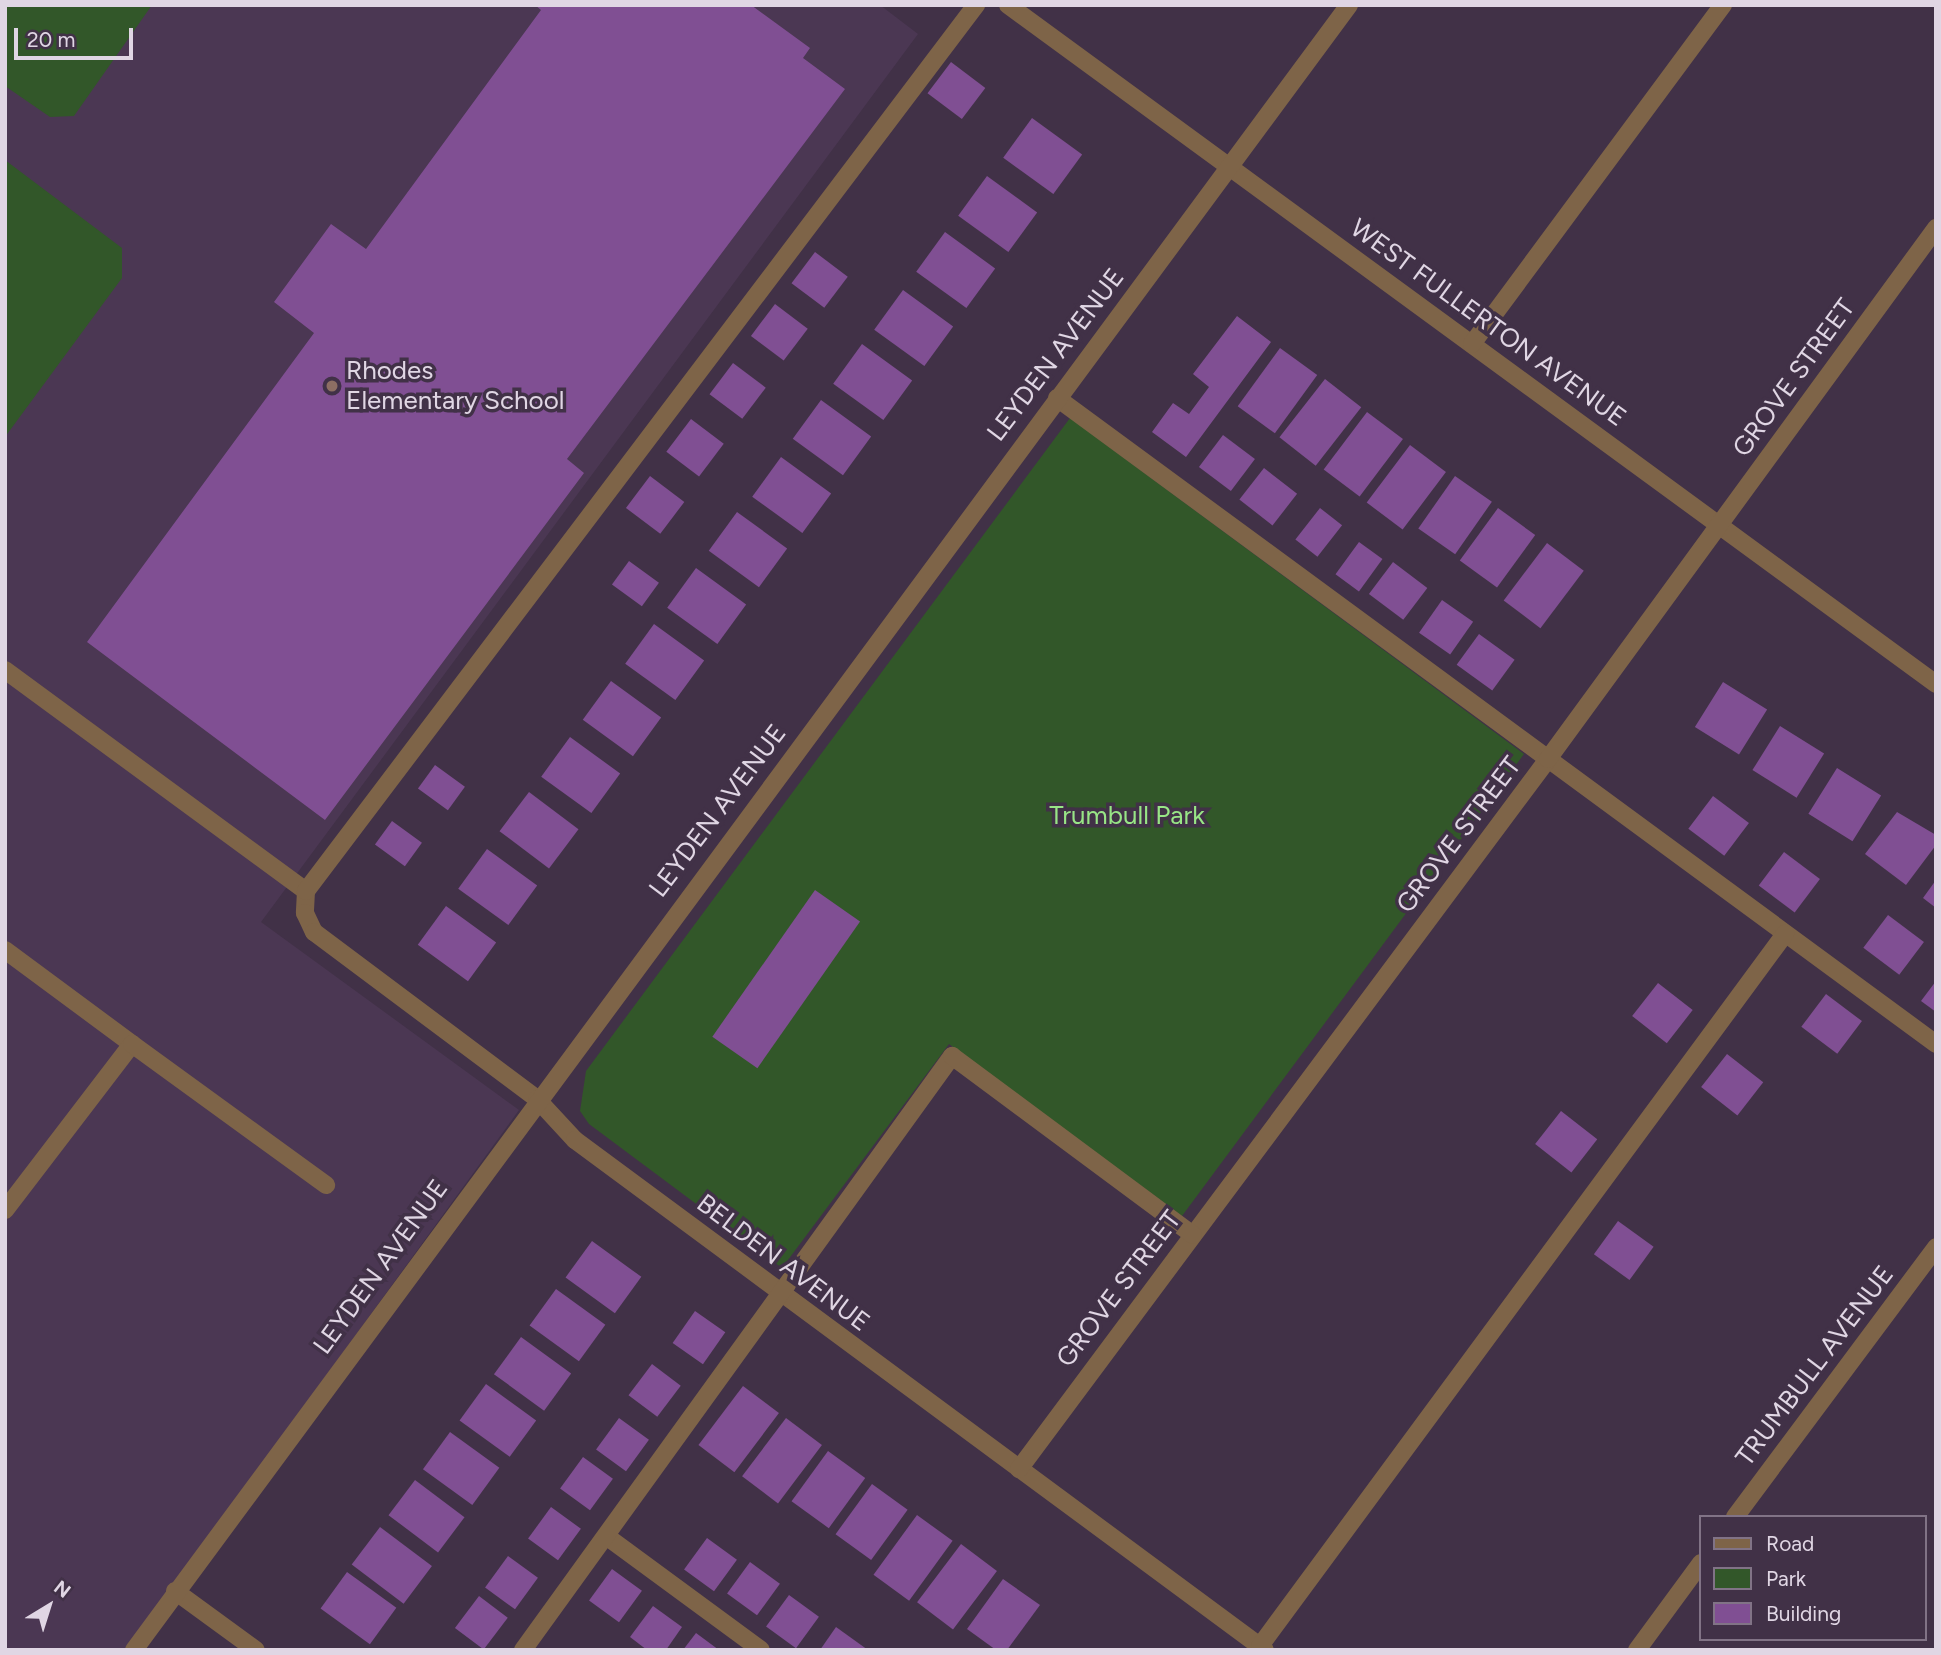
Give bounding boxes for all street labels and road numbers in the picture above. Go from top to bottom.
street label: WEST FULLERTON AVENUE [1344,212,1632,434]
street label: LEYDEN AVENUE [981,262,1131,448]
street label: GROVE STREET [1726,293,1862,463]
street label: LEYDEN AVENUE [643,718,793,904]
street label: GROVE STREET [1390,751,1528,919]
street label: LEYDEN AVENUE [307,1174,455,1360]
street label: BELDEN AVENUE [690,1188,876,1338]
street label: GROVE STREET [1050,1205,1188,1373]
street label: TRUMBULL AVENUE [1730,1260,1900,1472]

